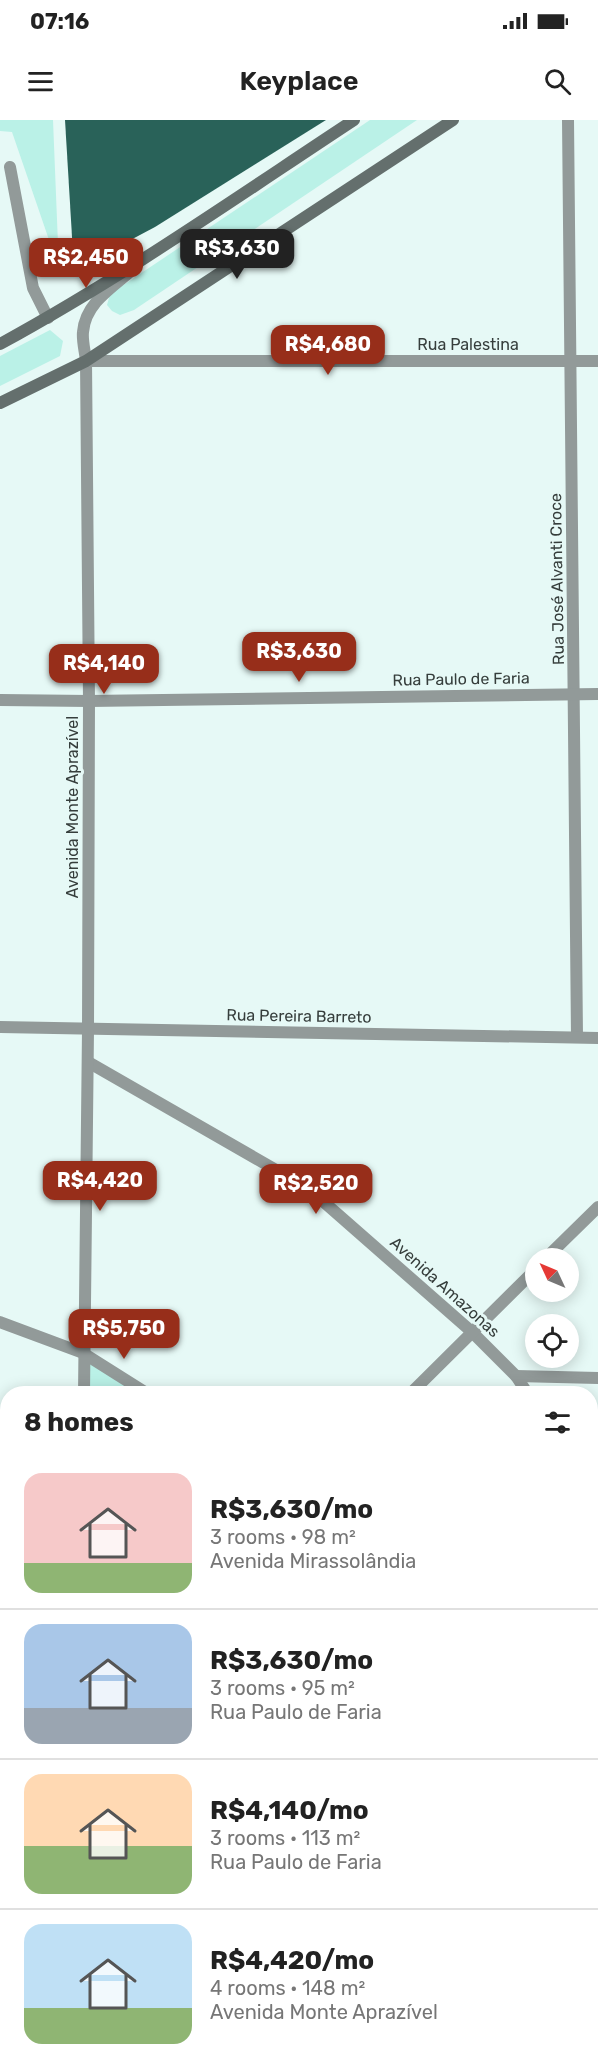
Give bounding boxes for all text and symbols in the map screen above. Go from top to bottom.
text: 07:16 [30,8,89,35]
icon: menu [24,65,57,98]
text: Keyplace [239,65,359,97]
icon: search [541,65,574,98]
pin: R$3,630 [182,229,292,280]
text: R$3,630 [194,236,280,260]
pin: R$2,450 [31,238,141,289]
text: R$2,450 [43,245,129,269]
pin: R$4,680 [273,325,383,376]
text: R$4,680 [285,332,371,356]
street label: Rua Palestina [417,335,519,354]
street label: Rua José Alvanti Croce [546,493,568,665]
pin: R$3,630 [244,632,354,683]
text: R$3,630 [256,639,342,663]
pin: R$4,140 [49,644,159,695]
text: R$4,140 [63,651,145,675]
street label: Rua Paulo de Faria [392,668,530,690]
street label: Avenida Monte Aprazível [63,716,82,898]
street label: Rua Pereira Barreto [226,1005,372,1027]
pin: R$4,420 [45,1161,155,1212]
pin: R$2,520 [261,1164,371,1215]
text: R$4,420 [57,1168,143,1192]
text: R$2,520 [273,1171,359,1195]
street label: Avenida Amazonas [386,1233,504,1341]
north arrow [525,1248,579,1302]
map controls [525,1248,579,1368]
pin: R$5,750 [69,1309,179,1360]
button: locate [525,1314,579,1368]
text: R$5,750 [83,1316,165,1340]
icon: filters [541,1406,574,1439]
text: 8 homes [24,1407,134,1438]
text: R$3,630/mo [210,1494,373,1525]
icon: home [72,1497,144,1569]
text: 3 rooms · 98 m² [210,1525,356,1549]
text: Avenida Mirassolândia [210,1549,416,1573]
text: R$3,630/mo [210,1645,373,1676]
icon: home [72,1648,144,1720]
text: 3 rooms · 95 m² [210,1676,355,1700]
text: Rua Paulo de Faria [210,1700,382,1724]
text: R$4,140/mo [210,1795,369,1826]
icon: home [72,1798,144,1870]
text: 3 rooms · 113 m² [210,1826,360,1850]
text: Rua Paulo de Faria [210,1850,382,1874]
text: R$4,420/mo [210,1945,374,1976]
icon: home [72,1948,144,2020]
text: 4 rooms · 148 m² [210,1976,365,2000]
text: Avenida Monte Aprazível [210,2000,438,2024]

